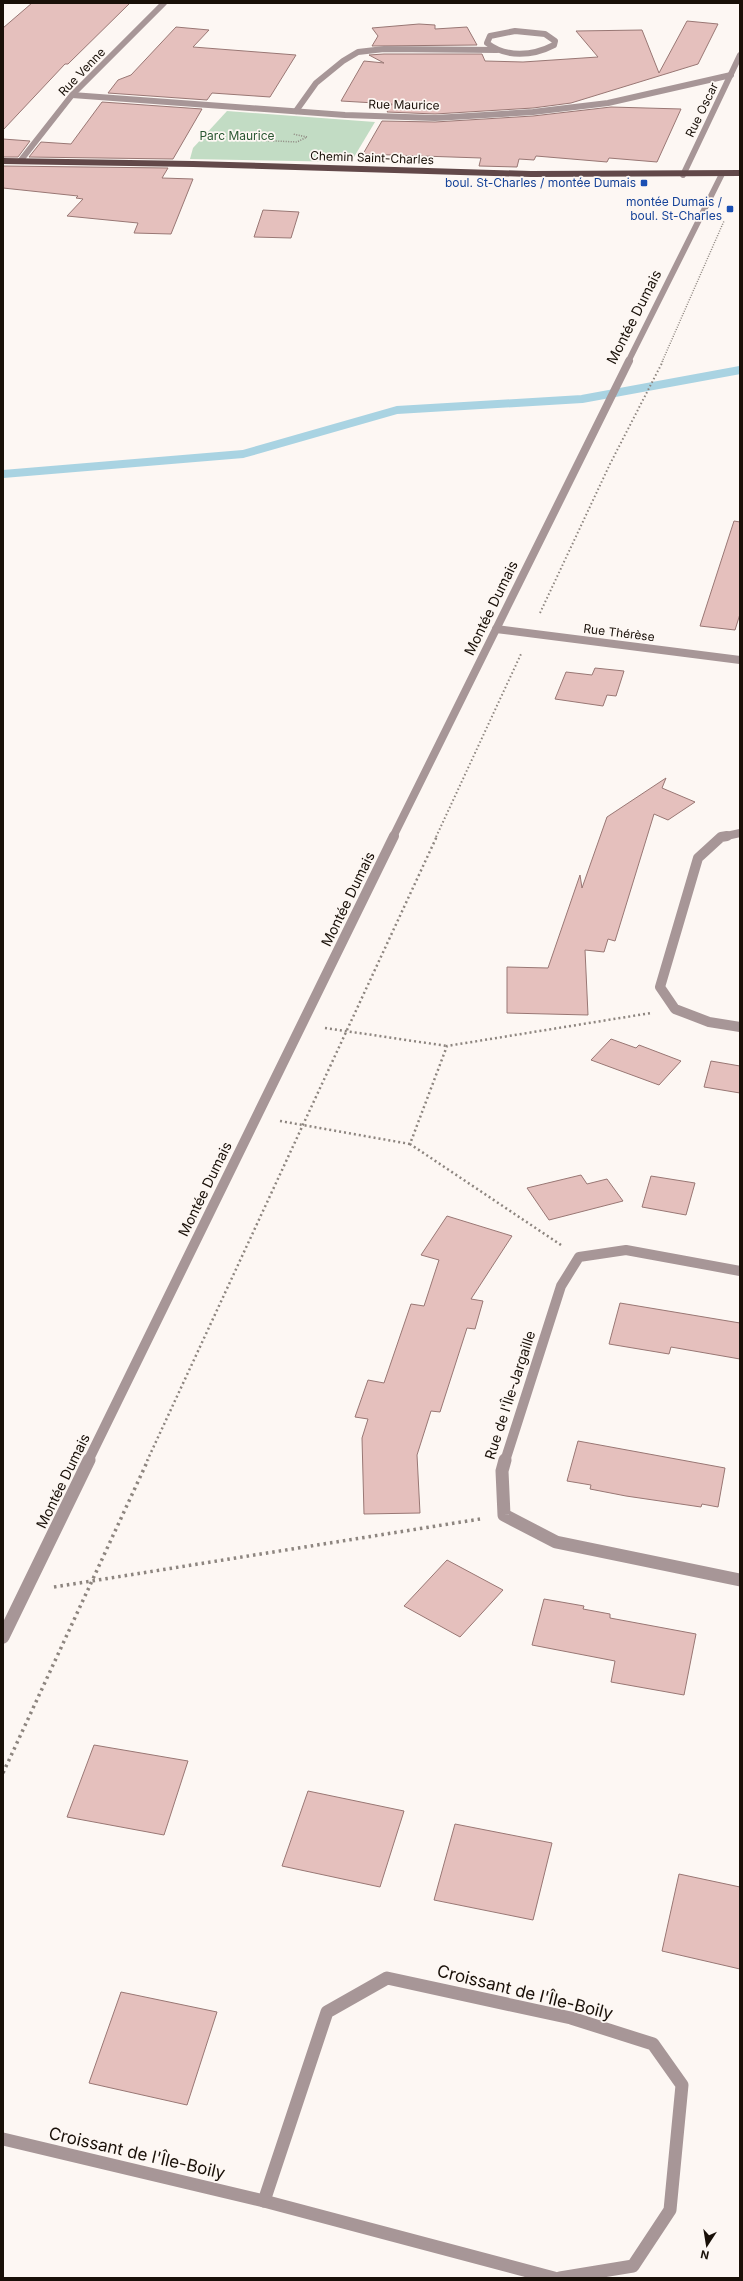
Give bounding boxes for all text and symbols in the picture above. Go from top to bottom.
street label: Rue Venne [55,44,108,99]
street label: Rue Oscar [682,80,721,140]
street label: Rue Maurice [368,96,440,113]
park label: Parc Maurice [199,128,275,143]
street label: Chemin Saint-Charles [310,148,434,167]
place label: boul. St-Charles / montée Dumais [445,175,636,190]
marker: boul. St-Charles / montée Dumais [639,178,649,188]
place label: montée Dumais / boul. St-Charles [626,194,723,223]
marker: montée Dumais / boul. St-Charles [725,204,735,214]
street label: Montée Dumais [603,267,665,367]
street label: Montée Dumais [460,558,521,658]
street label: Rue Thérèse [583,621,656,644]
street label: Montée Dumais [317,849,378,949]
street label: Montée Dumais [174,1139,235,1239]
street label: Rue de l'Île-Jargaille [481,1328,538,1461]
street label: Montée Dumais [32,1431,93,1531]
street label: Croissant de l'Île-Boily [435,1959,616,2024]
street label: Croissant de l'Île-Boily [47,2122,228,2183]
north arrow [687,2225,727,2265]
text: N [699,2247,710,2263]

